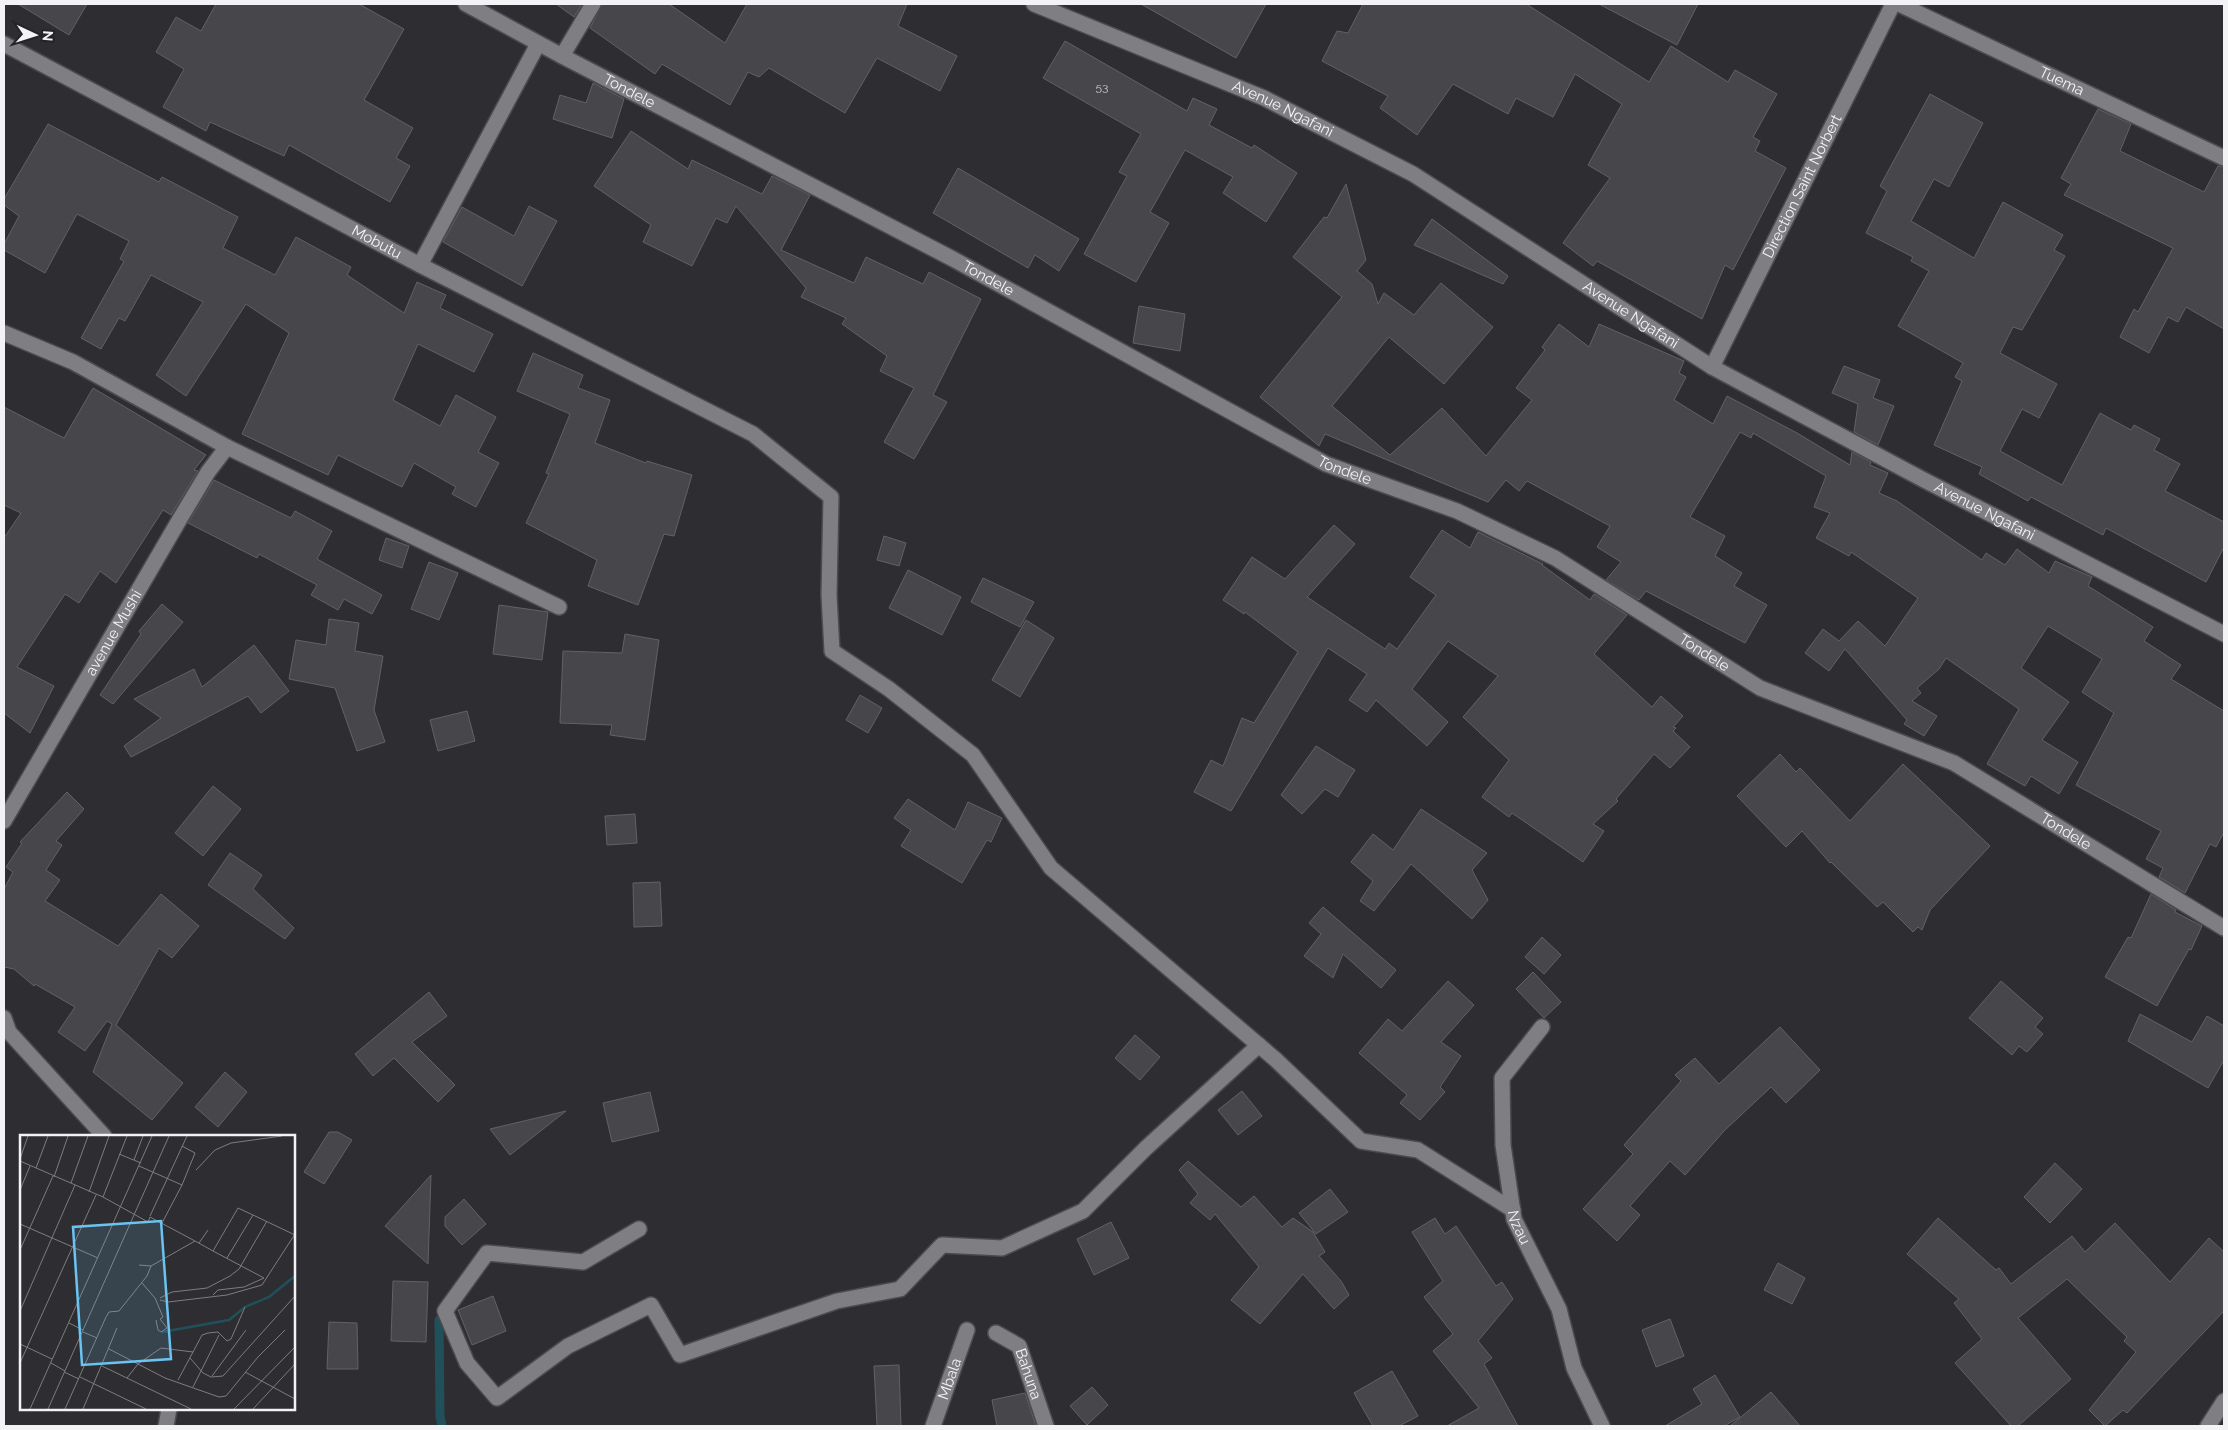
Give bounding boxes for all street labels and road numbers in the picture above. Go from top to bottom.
street label: Tuema [2036,63,2087,99]
street label: Tondele [600,70,659,112]
street label: Avenue Ngafani [1229,77,1337,141]
street label: Direction Saint Norbert [1759,111,1845,261]
street label: Mobutu [349,221,405,263]
street label: Tondele [959,257,1017,300]
street label: Avenue Ngafani [1580,277,1682,352]
street label: Tondele [1314,452,1374,489]
street label: Avenue Ngafani [1931,478,2038,544]
street label: avenue Mushi [82,587,146,679]
street label: Tondele [1676,630,1733,675]
street label: Tondele [2037,809,2095,854]
street label: Nzau [1504,1209,1534,1248]
street label: Bahuna [1011,1346,1045,1402]
street label: Mbala [934,1356,965,1402]

